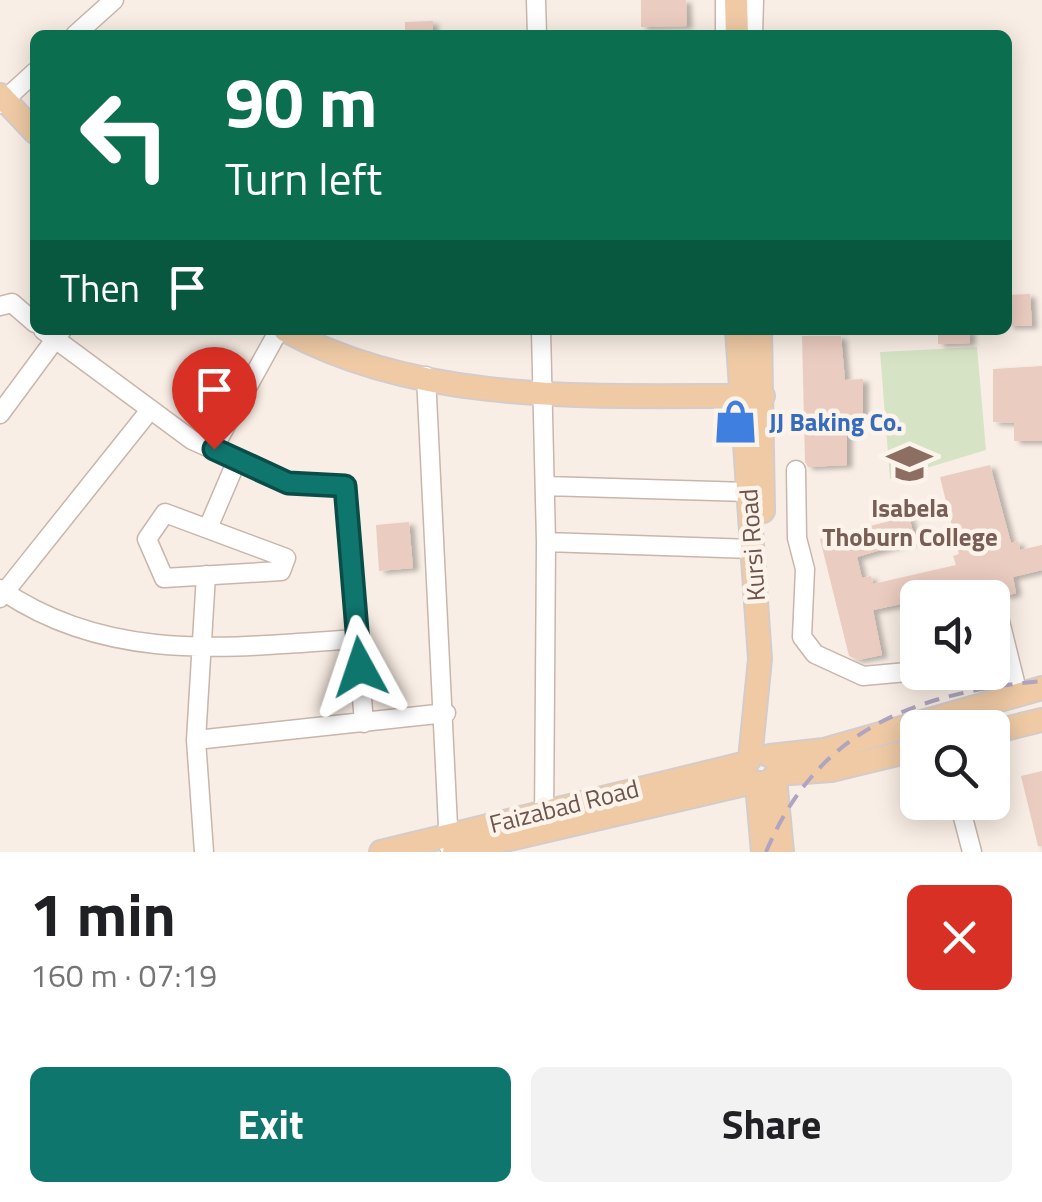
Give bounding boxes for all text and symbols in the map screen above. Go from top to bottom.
text: 90 m [225,48,378,154]
icon: left [60,70,190,200]
text: Turn left [225,144,382,212]
text: Then [60,259,140,317]
icon: arrive [160,260,215,315]
pin [172,347,257,450]
icon: arrive [187,362,242,417]
shop icon: JJ Baking Co. [712,398,760,446]
place label: JJ Baking Co. [769,403,903,441]
school or university icon: Isabela Thoburn College [886,440,934,488]
street label: Kursi Road [729,488,775,602]
place label: Isabela Thoburn College [822,489,998,556]
map controls [900,580,1010,820]
button: sound [900,580,1010,690]
position arrow [308,615,412,719]
button: search [900,710,1010,820]
street label: Faizabad Road [485,769,643,843]
text: 1 min [30,868,176,959]
button: close [907,885,1012,990]
text: 160 m · 07:19 [30,951,217,999]
button: Exit [30,1067,511,1182]
button: Share [531,1067,1012,1182]

